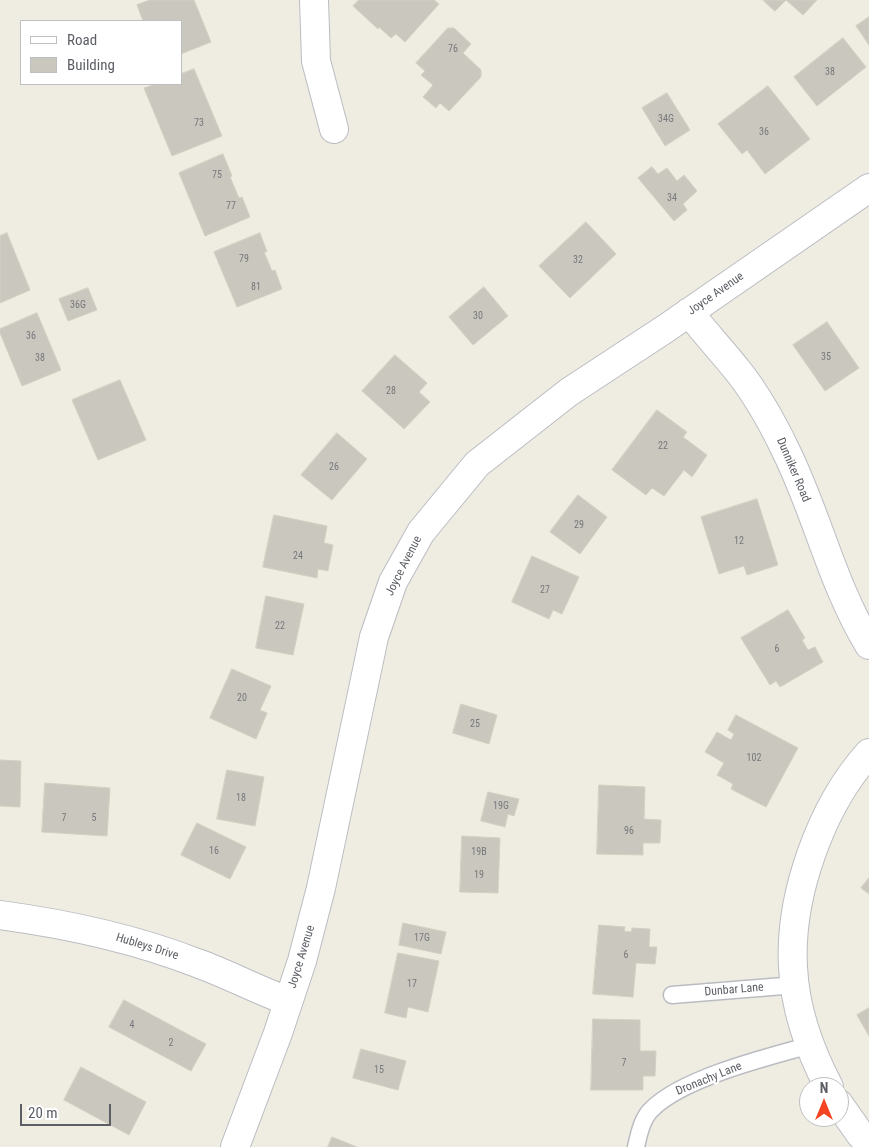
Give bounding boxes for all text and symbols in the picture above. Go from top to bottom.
legend [20,20,182,85]
text: Road [67,31,97,49]
house number: 76 [448,43,458,55]
text: Building [67,56,115,74]
house number: 38 [825,66,835,78]
house number: 34G [658,113,674,125]
house number: 73 [194,117,204,129]
house number: 36 [759,126,769,138]
house number: 75 [212,169,222,181]
house number: 34 [667,192,677,204]
house number: 77 [226,200,236,212]
house number: 79 [239,253,249,265]
house number: 32 [573,254,583,266]
street label: Joyce Avenue [685,269,747,319]
house number: 81 [251,281,261,293]
house number: 36G [70,299,86,311]
house number: 30 [473,310,483,322]
house number: 36 [26,330,36,342]
house number: 35 [821,351,831,363]
house number: 38 [35,352,45,364]
house number: 28 [386,385,396,397]
street label: Dunniker Road [773,436,813,504]
house number: 22 [658,440,668,452]
house number: 26 [329,461,339,473]
house number: 29 [574,519,584,531]
street label: Joyce Avenue [383,534,425,598]
house number: 12 [734,535,744,547]
house number: 24 [293,550,303,562]
house number: 27 [540,584,550,596]
house number: 22 [275,620,285,632]
house number: 6 [775,643,779,655]
house number: 20 [237,692,247,704]
house number: 25 [470,718,480,730]
house number: 102 [747,752,761,764]
house number: 18 [236,792,246,804]
house number: 19G [493,800,509,812]
house number: 7 [62,812,66,824]
house number: 5 [92,812,96,824]
house number: 96 [624,825,634,837]
house number: 16 [209,845,219,857]
house number: 19B [471,846,487,858]
house number: 19 [474,869,484,881]
street label: Joyce Avenue [286,924,318,990]
street label: Hubleys Drive [114,931,180,963]
house number: 17G [414,932,430,944]
house number: 6 [624,949,628,961]
house number: 17 [407,978,417,990]
street label: Dunbar Lane [704,980,764,1000]
house number: 4 [130,1019,134,1031]
house number: 2 [169,1037,173,1049]
house number: 7 [622,1057,626,1069]
street label: Dronachy Lane [674,1059,744,1099]
house number: 15 [374,1064,384,1076]
north arrow [799,1077,849,1127]
text: N [820,1080,828,1096]
scale bar [22,1094,114,1126]
text: 20 m [28,1104,58,1122]

